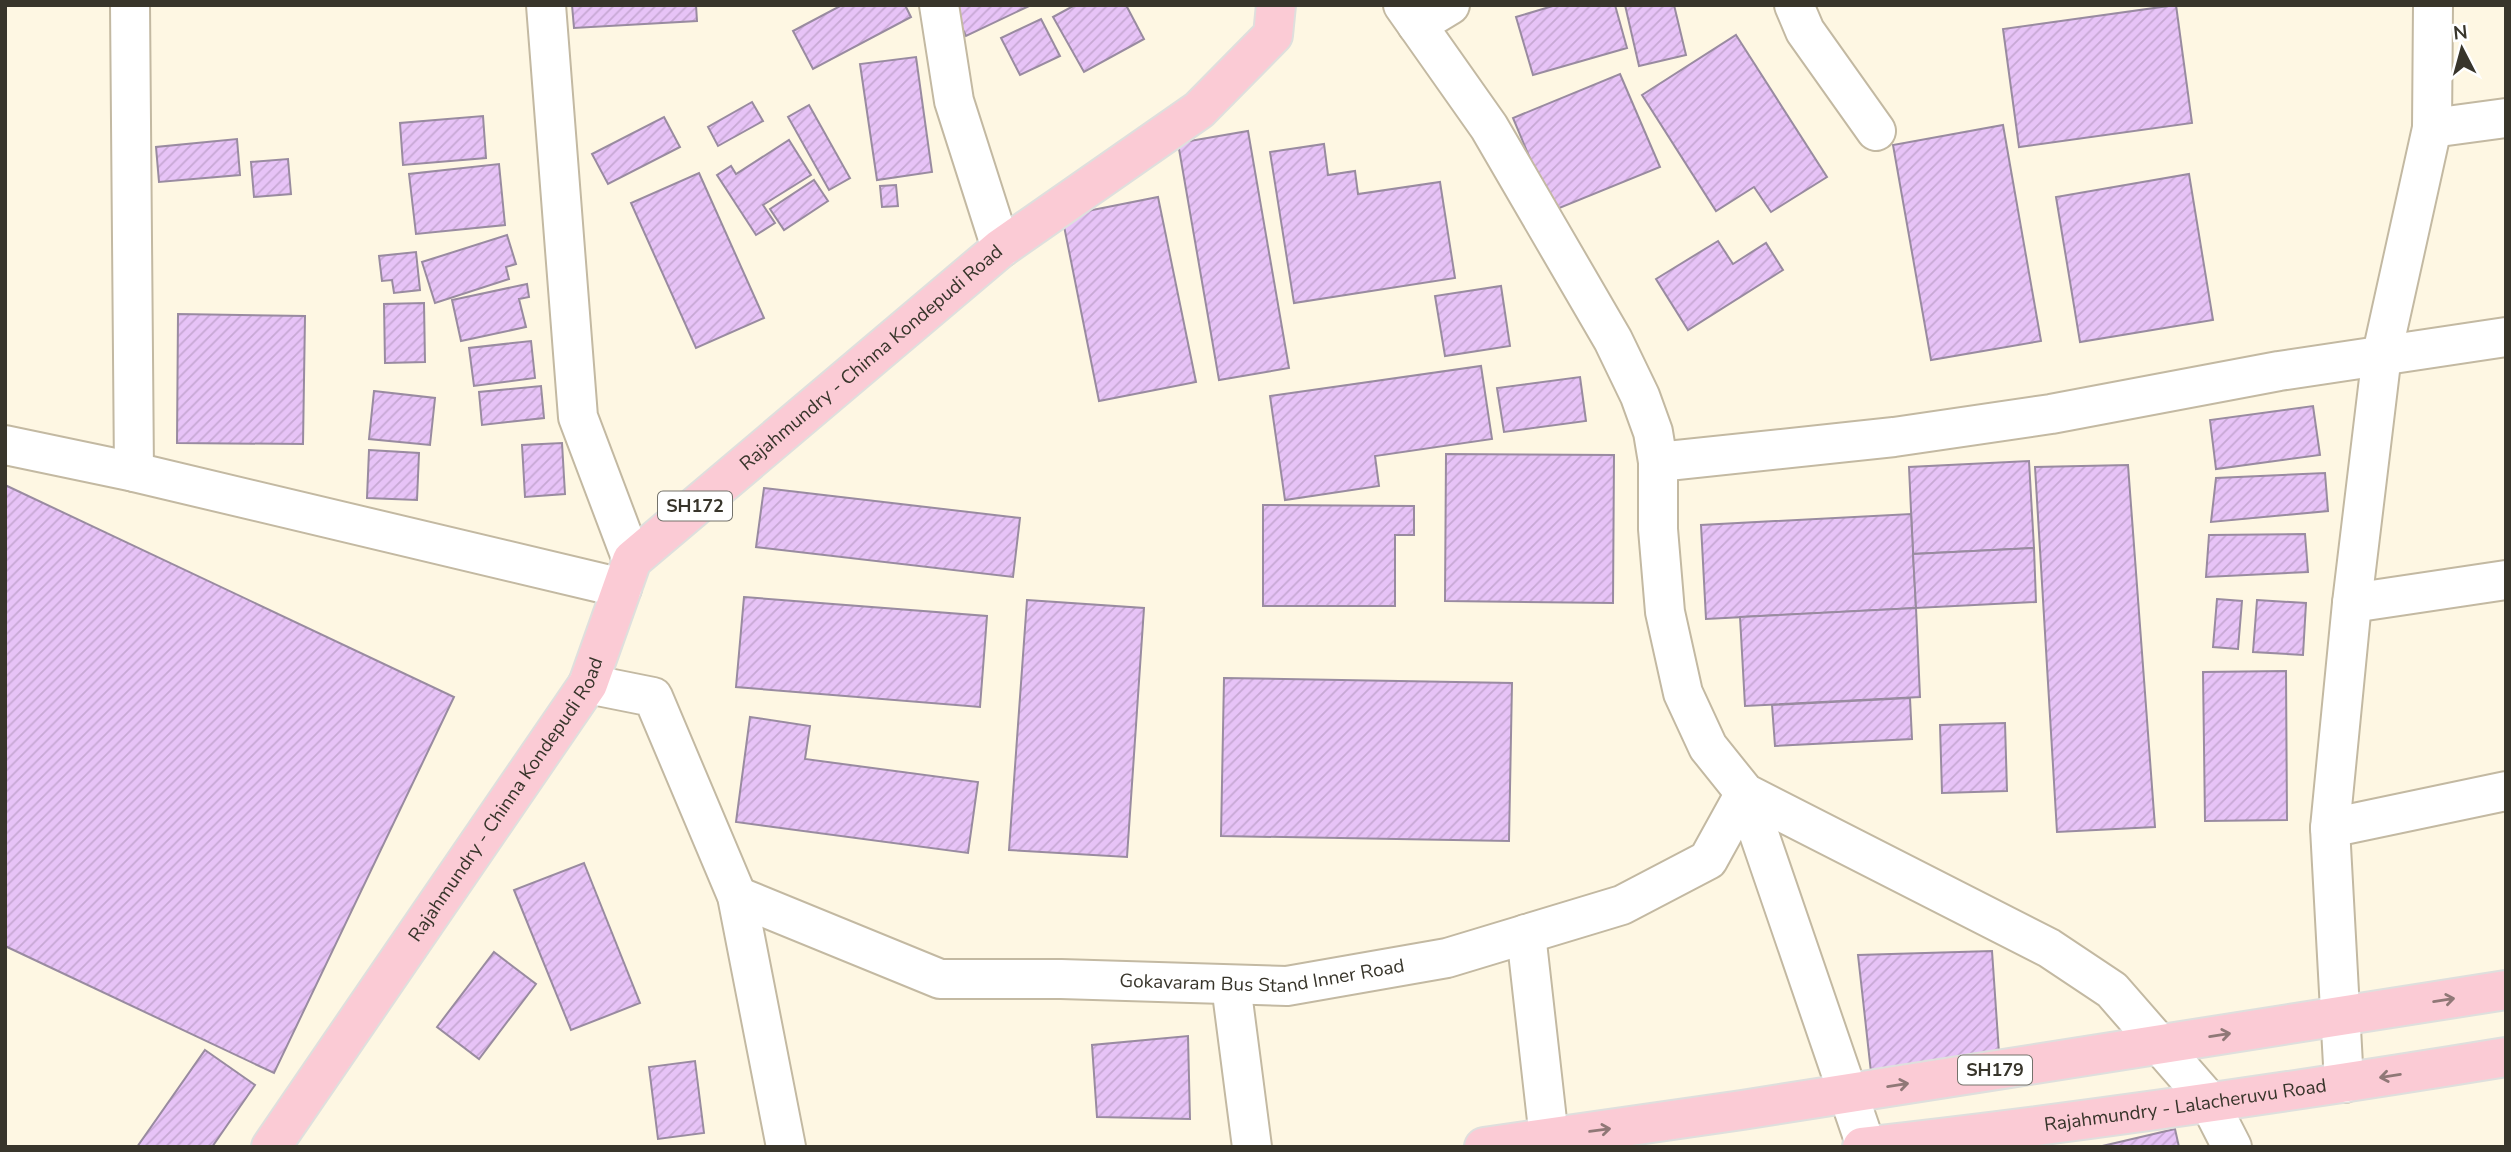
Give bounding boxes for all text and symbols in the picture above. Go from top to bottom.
north arrow [2427,14,2497,84]
text: N [2452,19,2469,47]
street label: Rajahmundry - Chinna Kondepudi Road [734,239,1008,476]
road number: SH172 [658,492,732,520]
street label: Rajahmundry - Chinna Kondepudi Road [402,654,609,947]
street label: Gokavaram Bus Stand Inner Road [1119,953,1406,999]
one-way arrow [2433,993,2455,1006]
one-way arrow [2208,1028,2231,1041]
road number: SH179 [1958,1056,2032,1084]
one-way arrow [2379,1070,2402,1083]
street label: Rajahmundry - Lalacheruvu Road [2043,1072,2328,1138]
one-way arrow [1886,1079,1909,1092]
one-way arrow [1589,1123,1611,1136]

